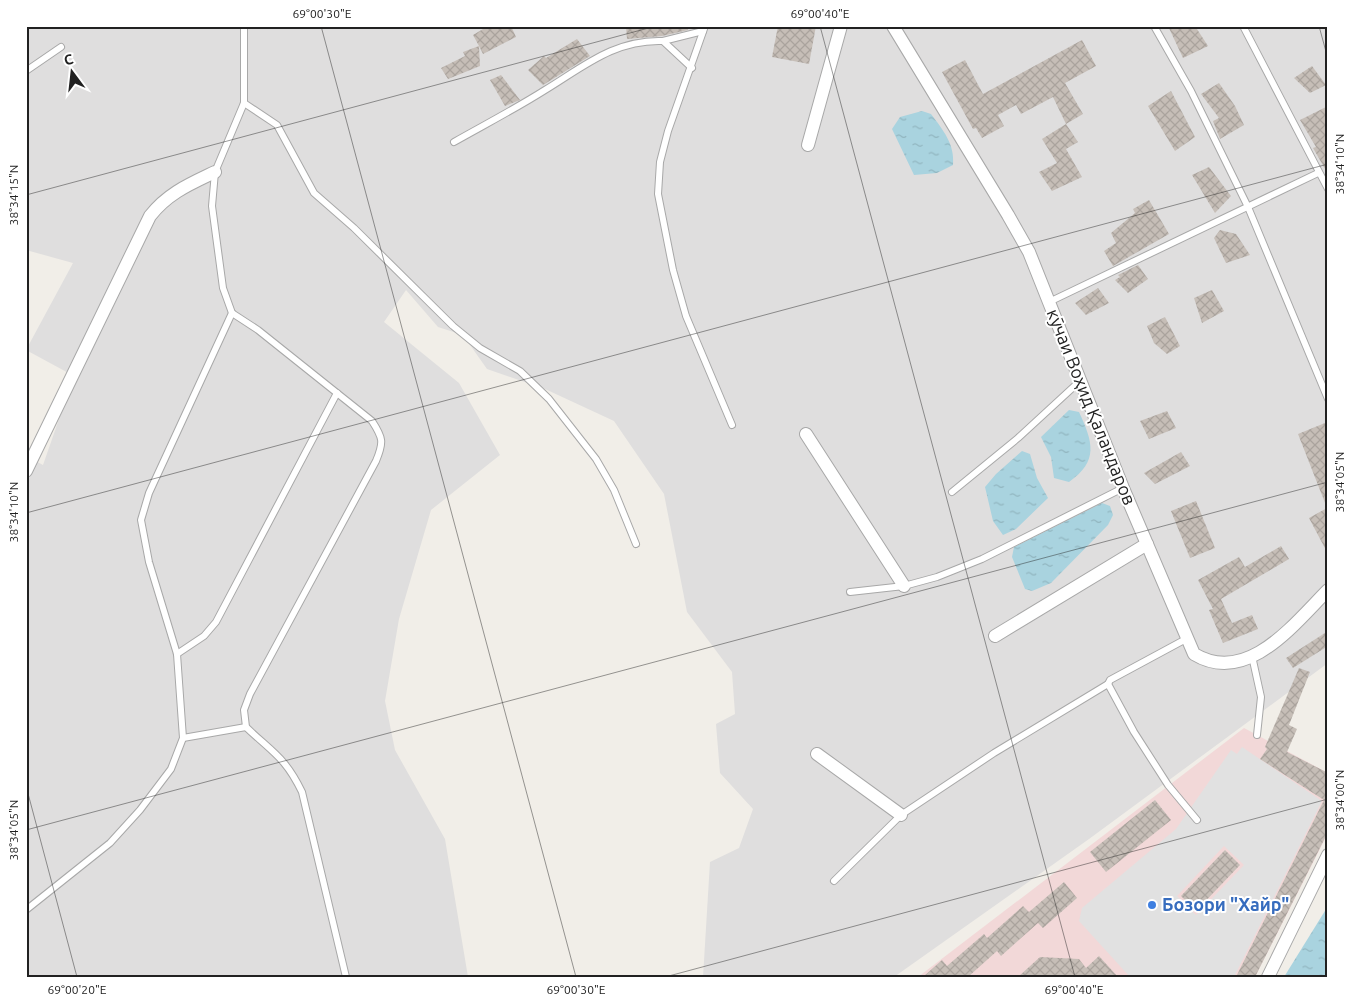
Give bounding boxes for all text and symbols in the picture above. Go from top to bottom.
text: 69°00'30"E [293,7,352,20]
text: 69°00'40"E [791,7,850,20]
north arrow [48,48,98,98]
text: С [62,51,75,68]
text: 38°34'10"N [1333,134,1346,194]
text: 38°34'15"N [7,165,20,225]
street label: кӯчаи Воҳид Қаландаров [1043,306,1140,508]
text: 38°34'05"N [1333,452,1346,512]
text: 38°34'10"N [7,482,20,542]
text: 38°34'00"N [1333,770,1346,830]
text: 38°34'05"N [7,800,20,860]
place label: Бозори "Хайр" [1162,894,1289,914]
marker: Бозори "Хайр" [1146,899,1158,911]
text: 69°00'20"E [48,983,107,996]
text: 69°00'30"E [547,983,606,996]
text: 69°00'40"E [1045,983,1104,996]

